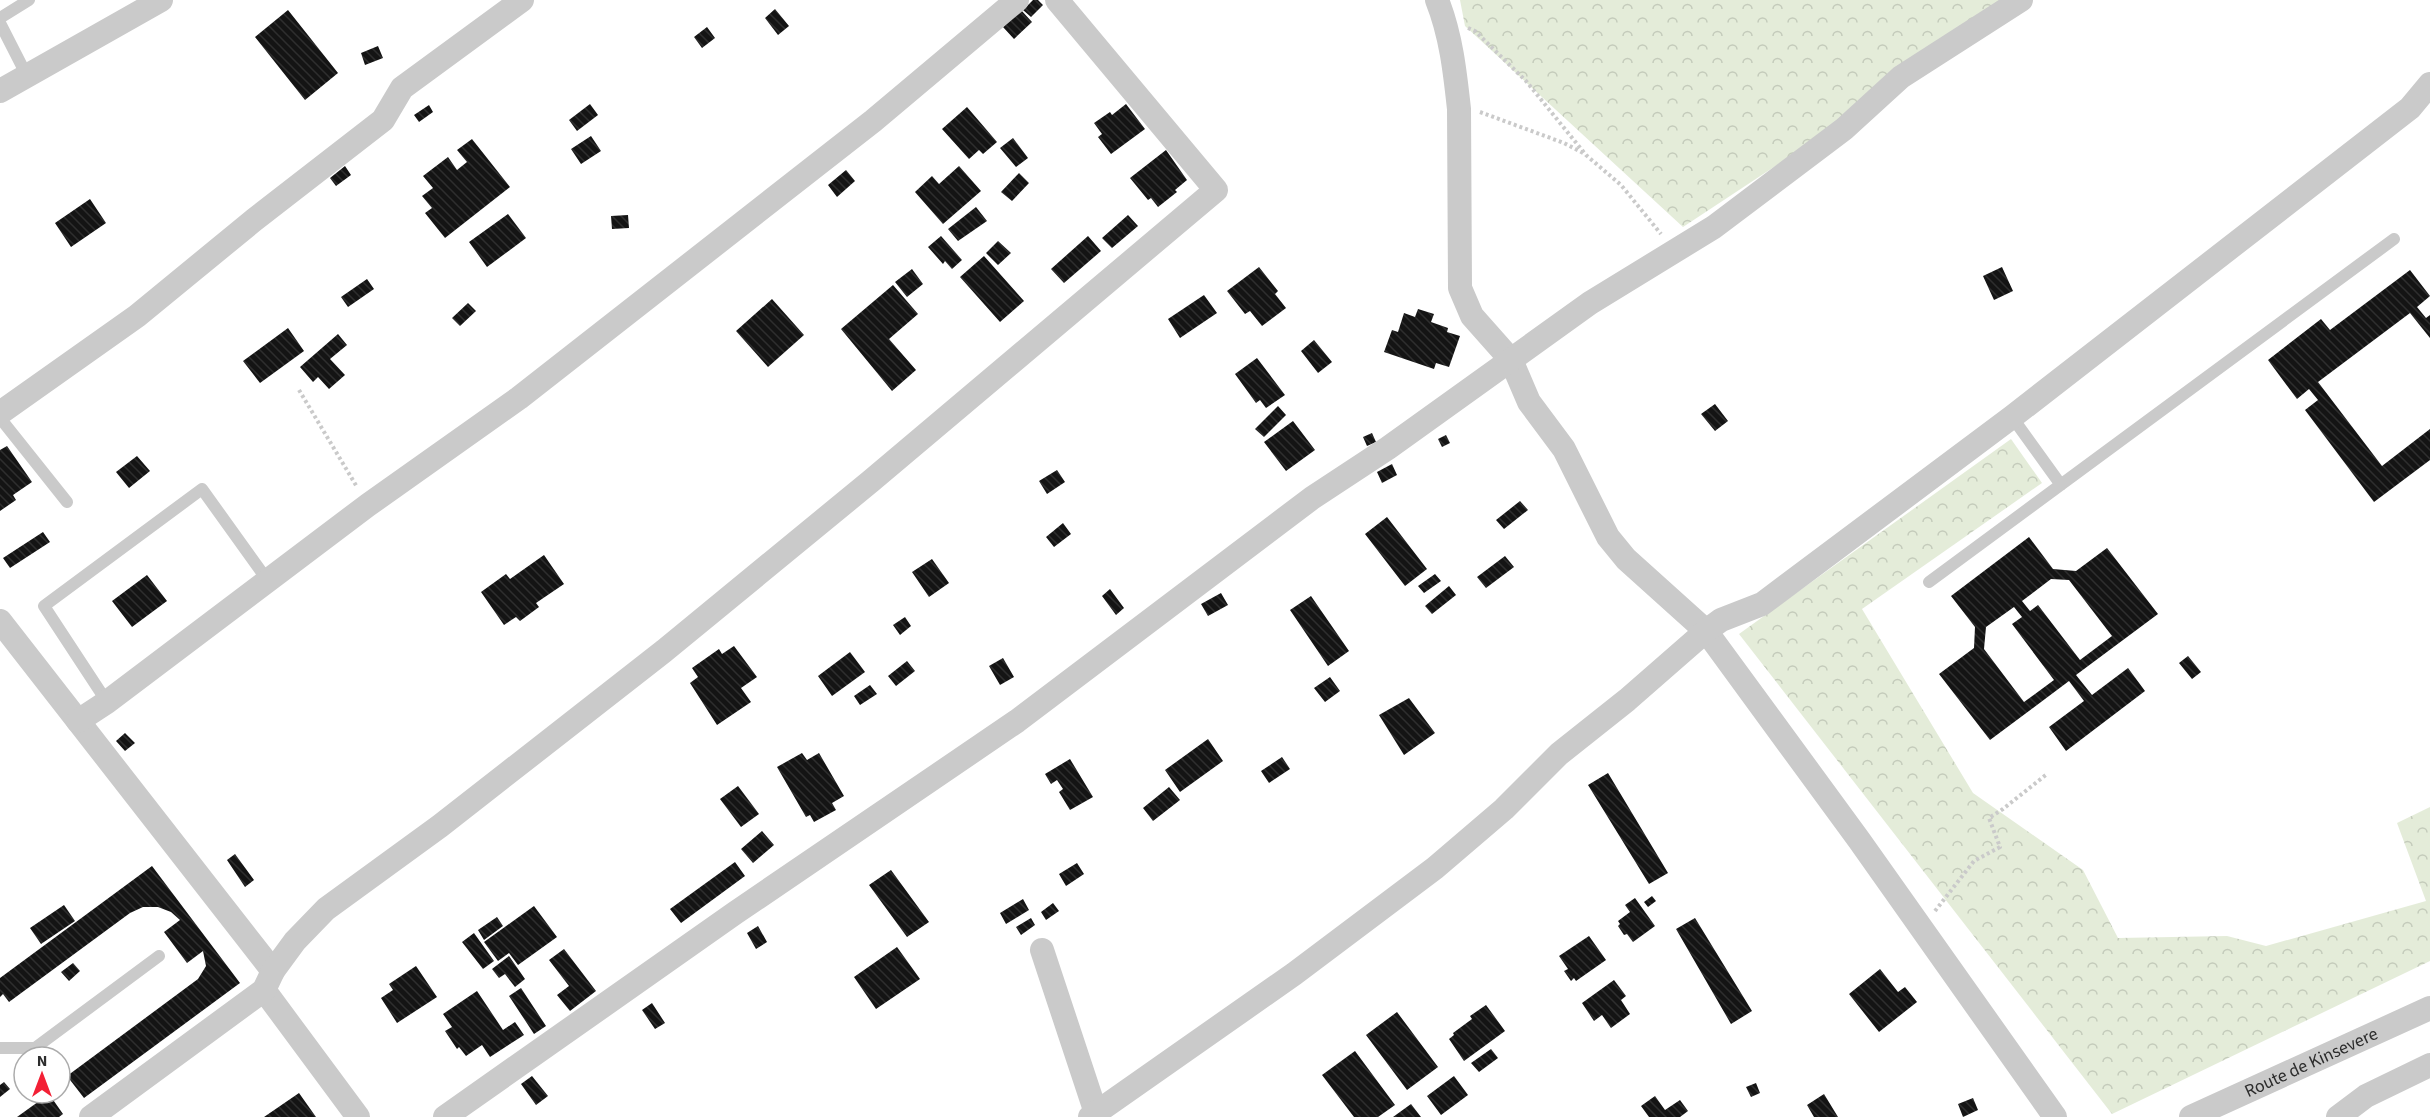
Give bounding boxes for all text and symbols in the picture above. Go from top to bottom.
street label: Route de Kinsevere [2241,1021,2382,1104]
north arrow [12,1045,72,1105]
text: N [37,1050,47,1072]

